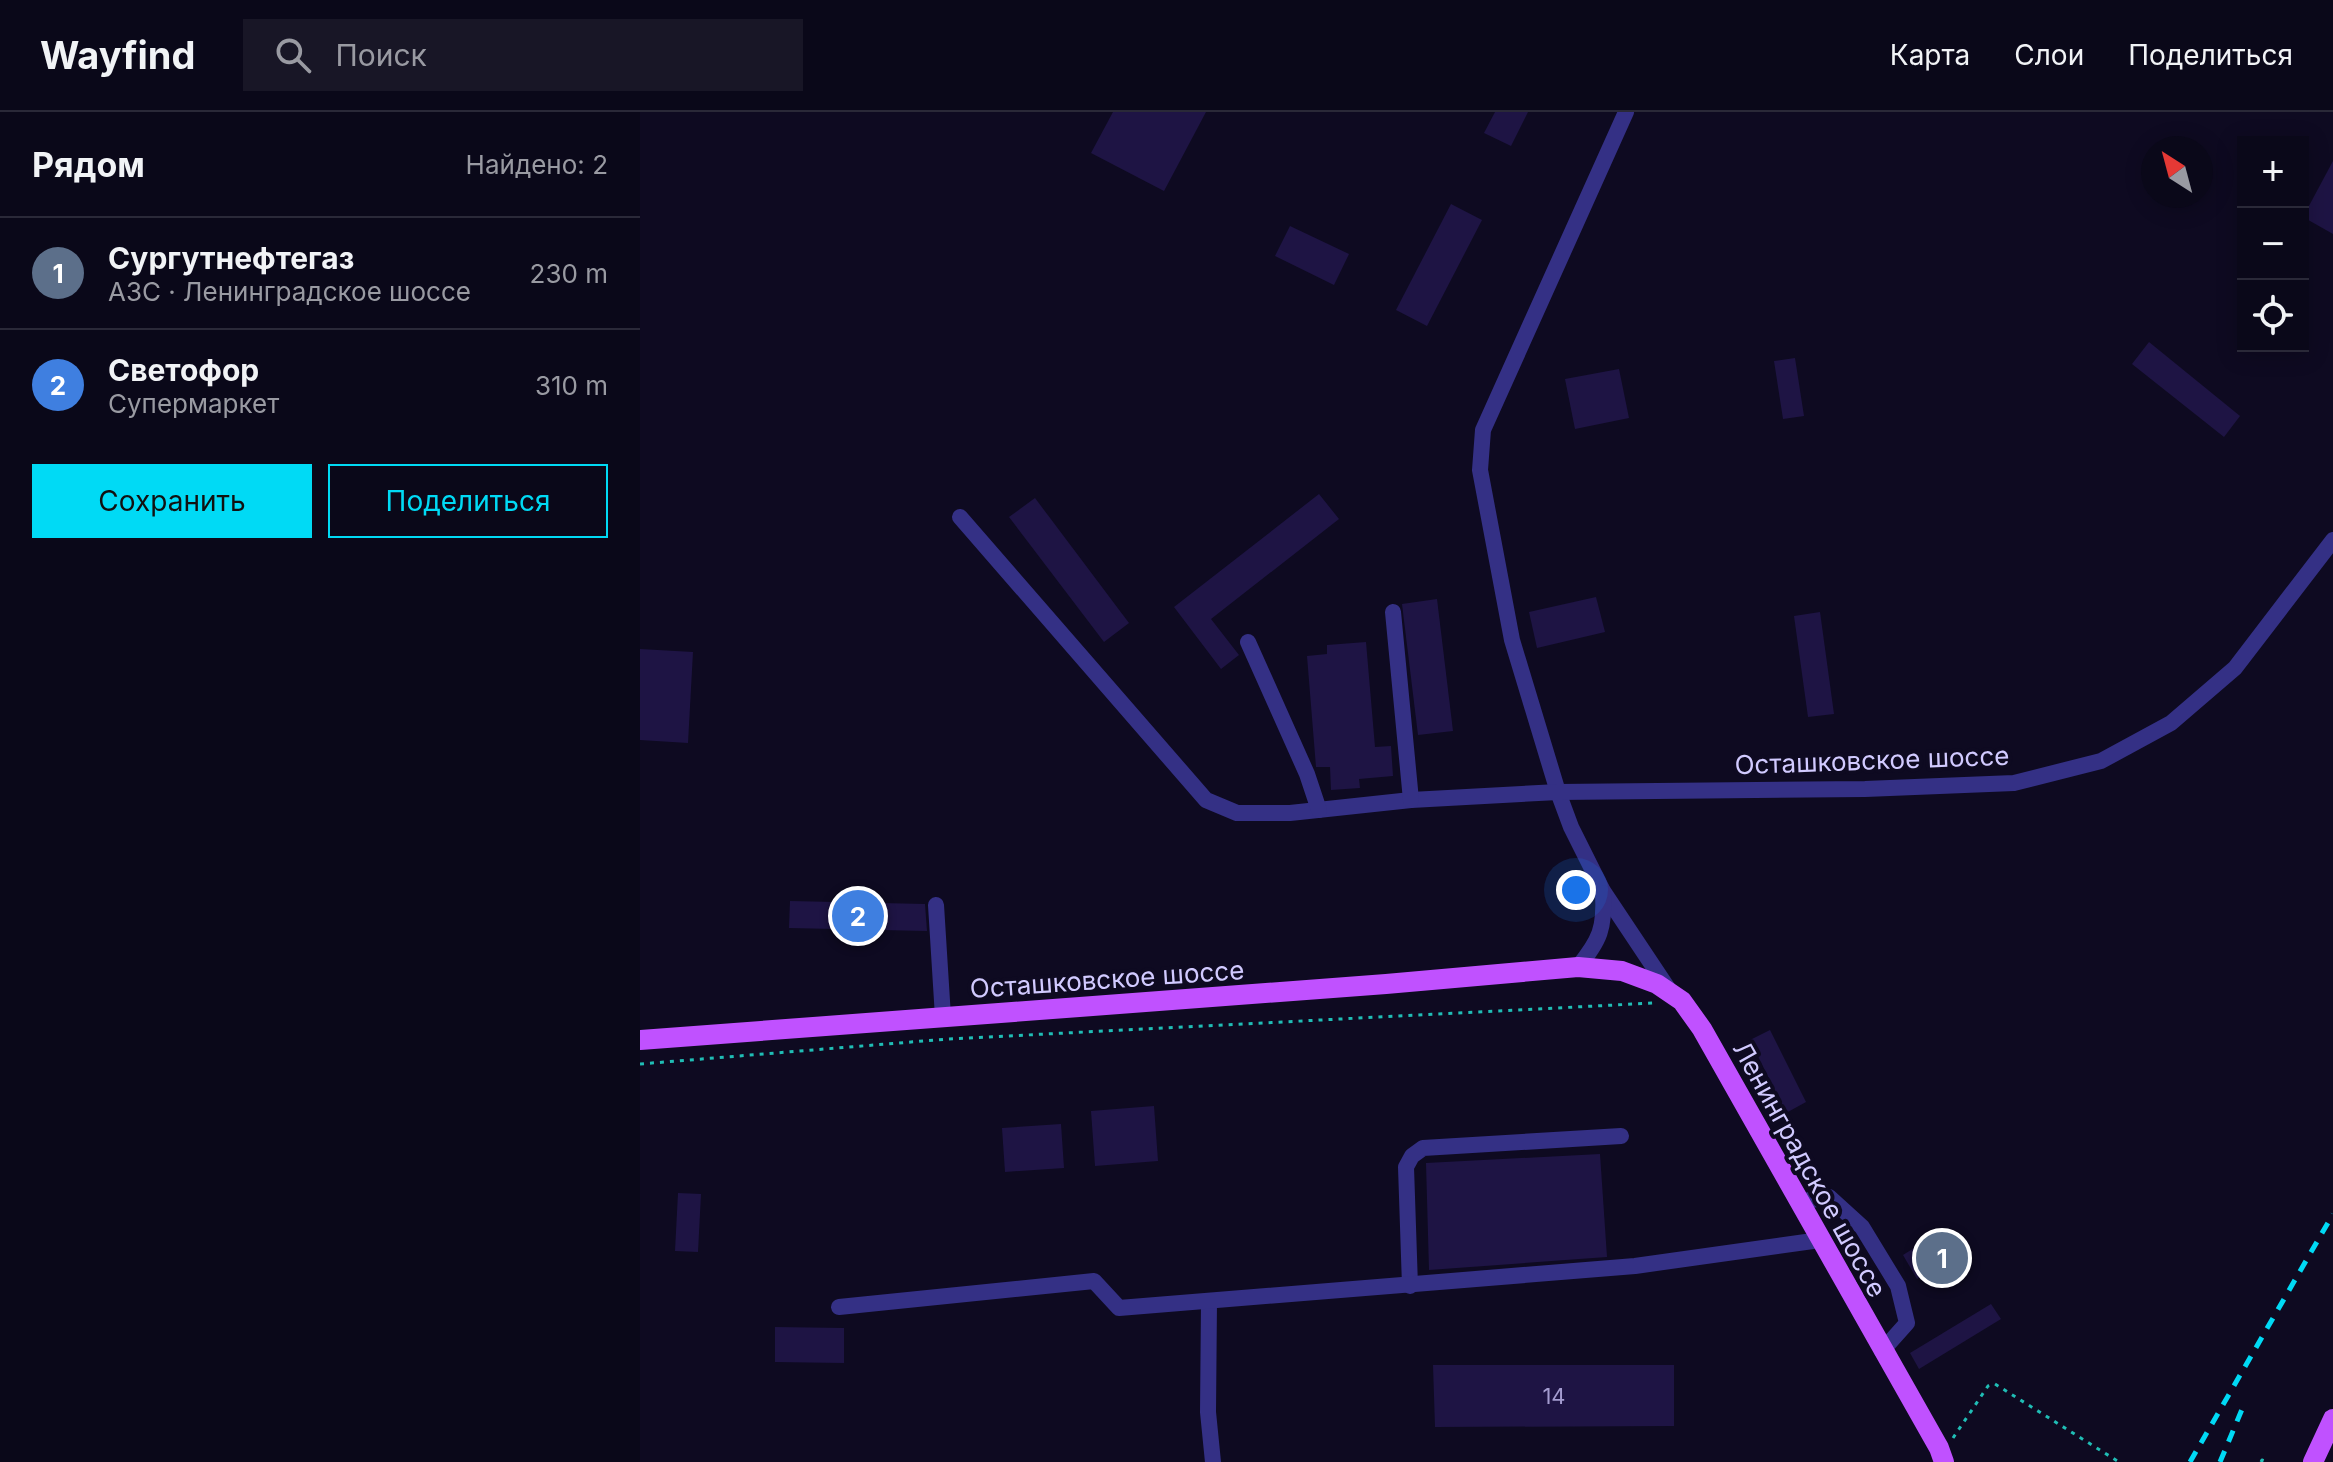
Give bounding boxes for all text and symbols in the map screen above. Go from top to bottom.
search box [243,19,803,91]
text: Wayfind [40,32,195,78]
icon: search [271,33,315,77]
text: Поиск [335,37,427,73]
text: Карта [1890,38,1970,72]
text: Слои [2014,38,2084,72]
text: Поделиться [2128,38,2293,72]
north arrow [2141,136,2213,208]
map controls [2237,136,2309,352]
button: + [2237,136,2309,208]
text: Рядом [32,144,145,185]
text: Найдено: 2 [466,149,608,180]
button: − [2237,208,2309,280]
text: Сургутнефтегаз [108,240,354,276]
text: 1 [52,258,64,289]
text: 230 m [530,258,608,289]
text: АЗС · Ленинградское шоссе [108,276,471,307]
button: locate [2237,280,2309,352]
text: Светофор [108,352,259,388]
text: 2 [50,370,66,401]
text: 310 m [535,370,608,401]
text: Супермаркет [108,388,279,419]
button: Сохранить [32,464,312,538]
button: Поделиться [328,464,608,538]
street label: Осташковское шоссе [1734,740,2010,780]
your location [1556,870,1596,910]
pin: 2 [832,886,884,946]
street label: Осташковское шоссе [969,954,1245,1004]
street label: Ленинградское шоссе [1727,1036,1893,1302]
pin: 1 [1916,1228,1968,1288]
house number: 14 [1542,1383,1566,1409]

